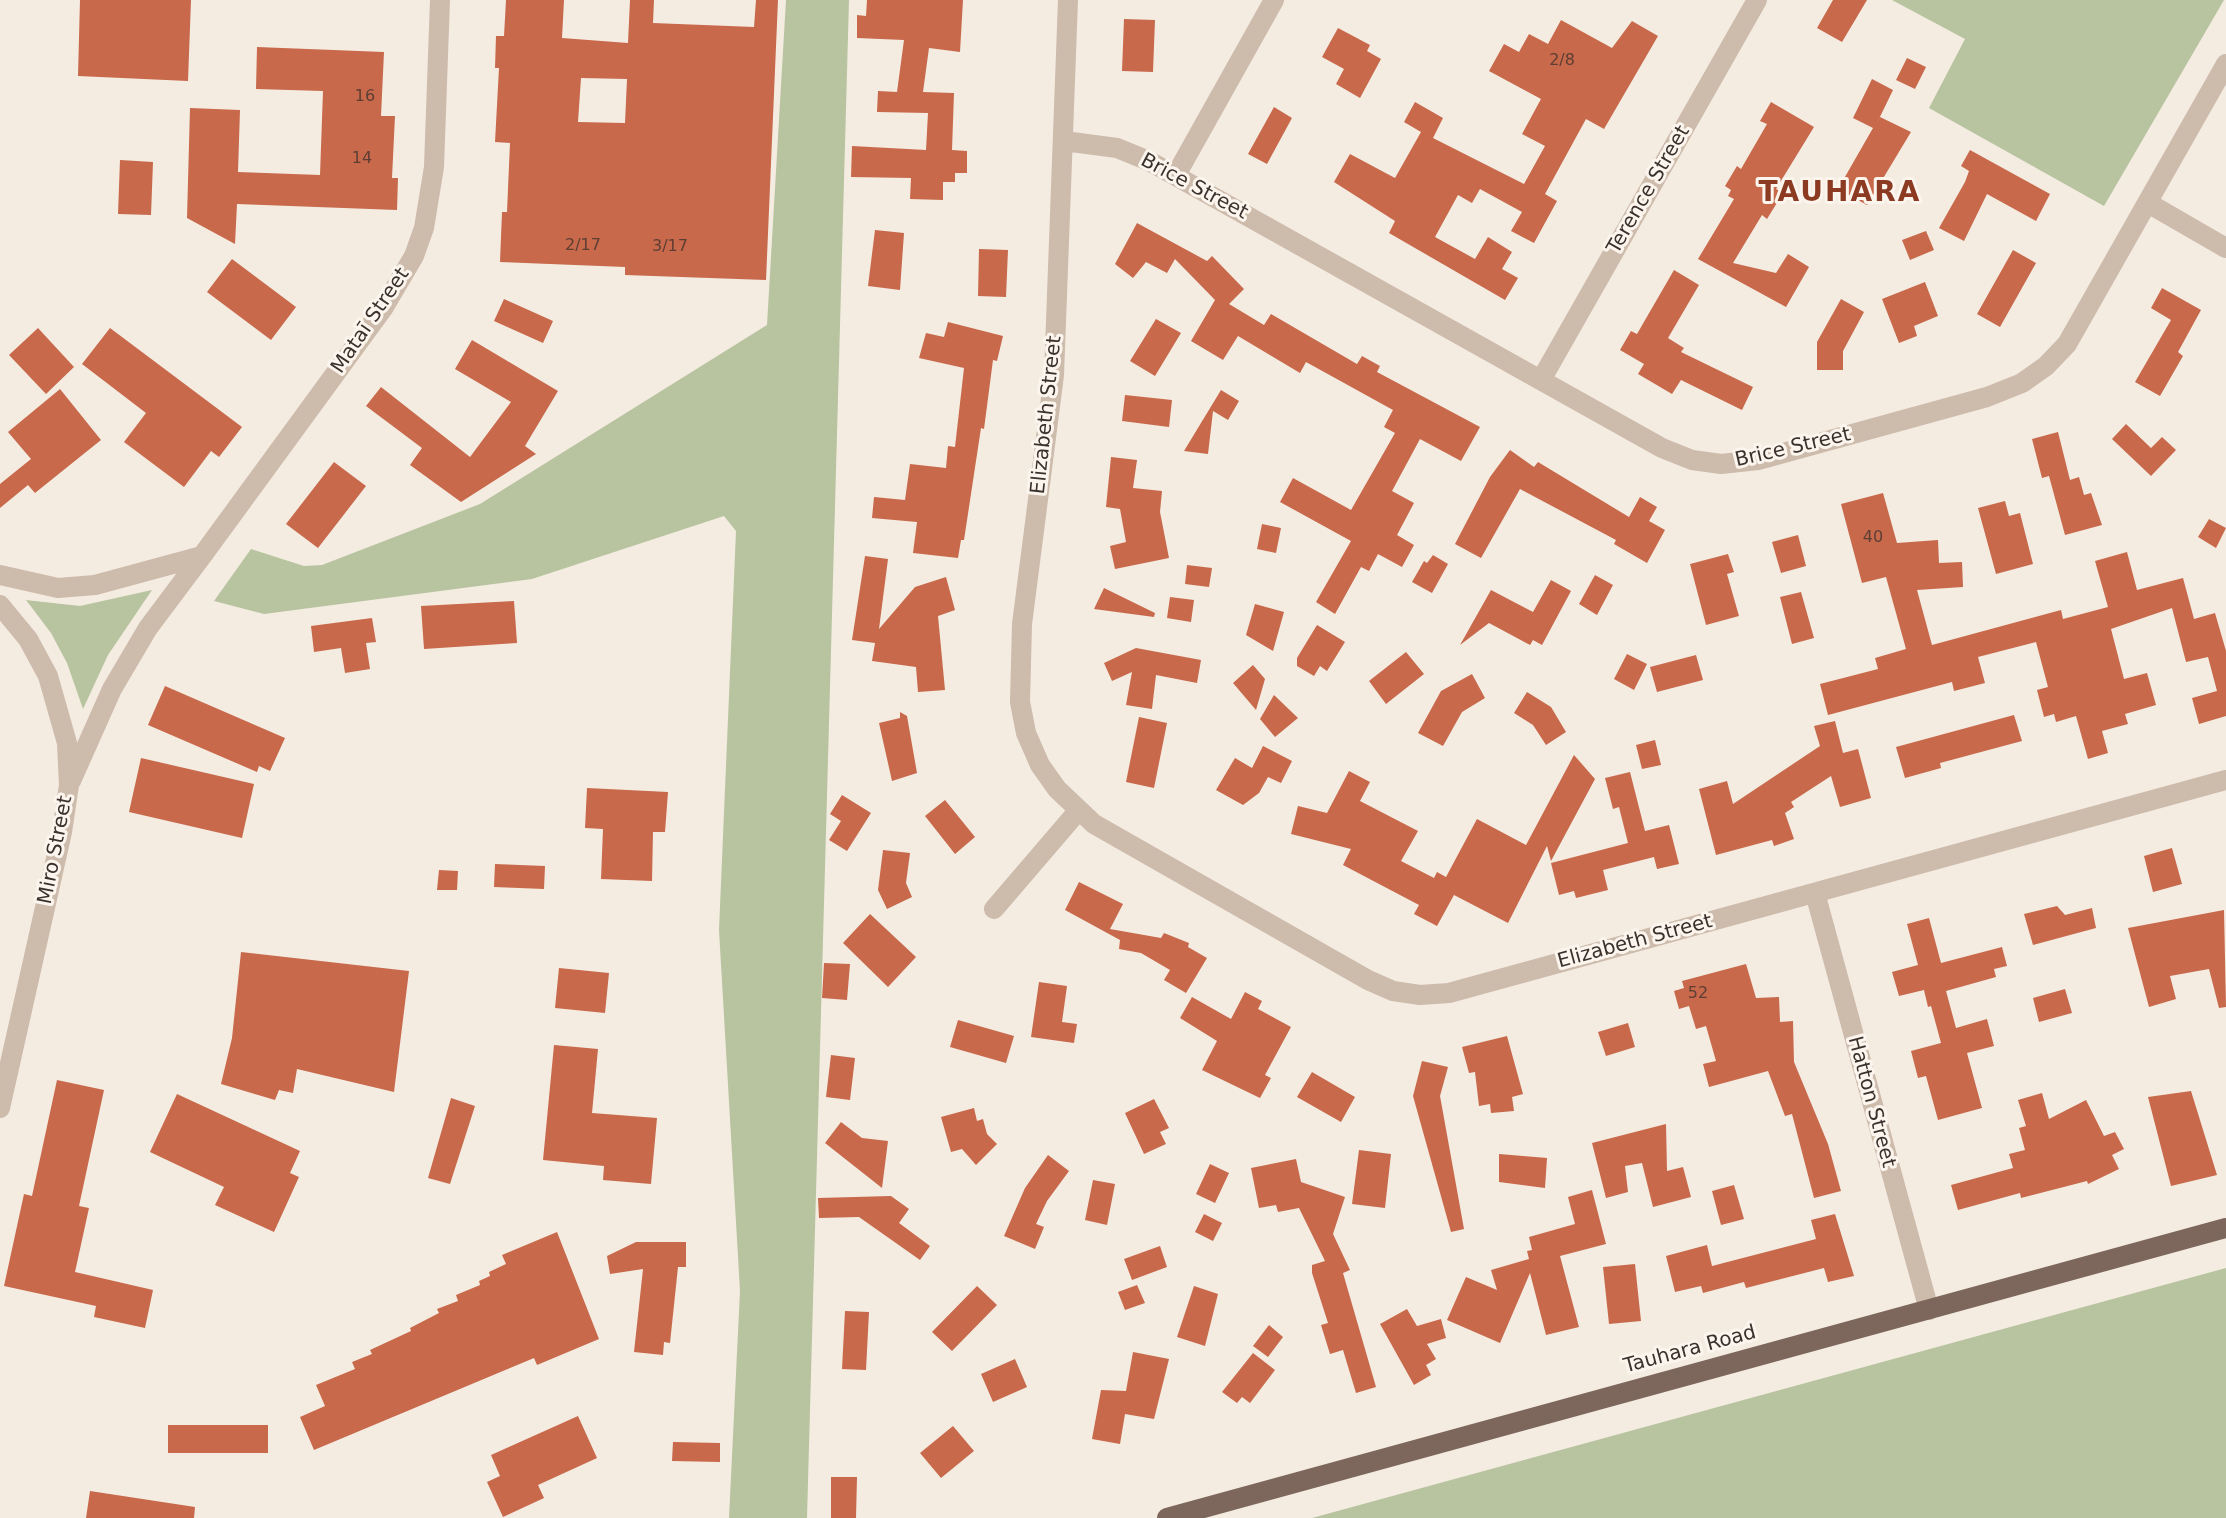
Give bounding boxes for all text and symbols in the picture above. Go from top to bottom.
house number: 2/8 [1549,51,1575,71]
house number: 16 [355,87,375,107]
street label: Terence Street [1603,122,1695,258]
house number: 14 [352,149,372,169]
street label: Brice Street [1136,149,1252,225]
district label: TAUHARA [1759,177,1921,211]
house number: 2/17 [565,236,601,256]
house number: 3/17 [652,237,688,257]
street label: Mataī Street [327,264,415,378]
street label: Elizabeth Street [1027,335,1067,495]
street label: Brice Street [1733,423,1853,473]
house number: 40 [1863,528,1883,548]
street label: Miro Street [34,794,78,906]
street label: Elizabeth Street [1555,910,1715,974]
house number: 52 [1688,984,1708,1004]
street label: Hatton Street [1842,1034,1900,1170]
street label: Tauhara Road [1621,1321,1759,1379]

